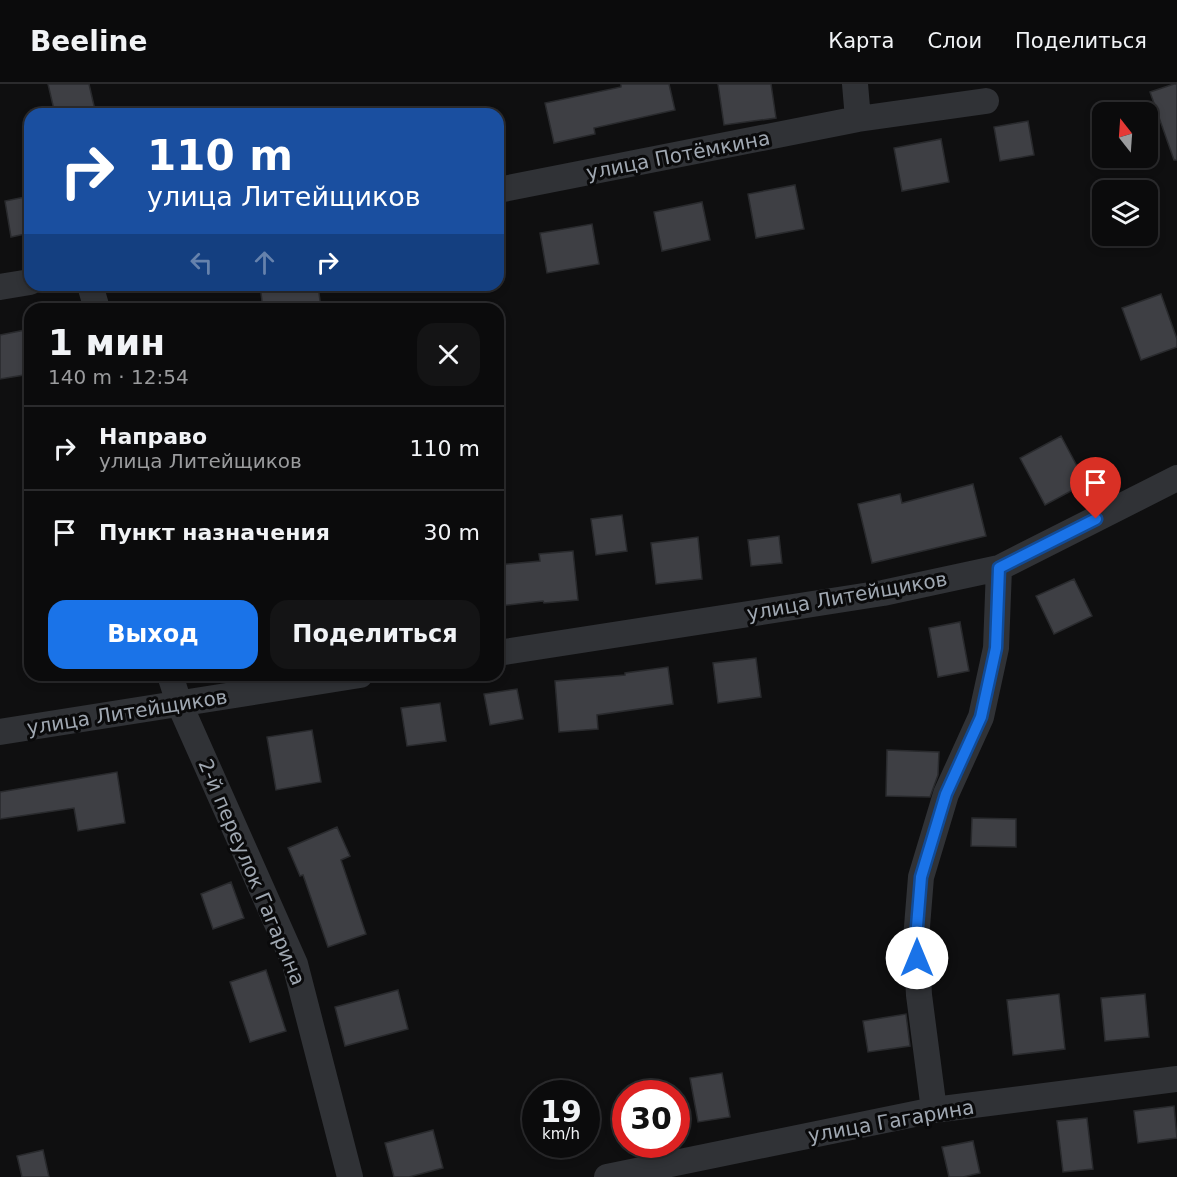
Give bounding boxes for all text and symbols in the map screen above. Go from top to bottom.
text: Beeline [30,25,147,58]
text: Карта [828,29,894,53]
text: Слои [927,29,982,53]
text: Поделиться [1015,29,1147,53]
north arrow [1092,102,1158,168]
map controls [1092,102,1158,246]
street label: улица Потёмкина [584,125,772,185]
text: 110 m [147,131,293,180]
icon: right [48,132,126,210]
button: layers [1092,180,1158,246]
text: улица Литейщиков [147,181,421,212]
icon: left [185,246,218,279]
icon: ahead [248,246,281,279]
icon: right [311,246,344,279]
text: 1 мин [48,322,165,363]
button: close [417,323,480,386]
text: 140 m · 12:54 [48,365,189,389]
text: Направо [99,424,207,449]
icon: right [48,432,81,465]
text: 110 m [410,436,480,461]
text: улица Литейщиков [99,449,302,473]
pin [1070,457,1121,519]
icon: arrive [1079,466,1112,499]
icon: arrive [48,516,81,549]
text: Пункт назначения [99,520,330,545]
text: 30 m [424,520,480,545]
street label: улица Литейщиков [745,567,949,625]
button: Выход [48,600,258,669]
button: Поделиться [270,600,480,669]
street label: улица Литейщиков [25,684,229,740]
street label: 2-й переулок Гагарина [193,755,311,989]
position arrow [885,926,949,990]
speed limit sign: 30 [612,1080,690,1158]
text: 19 [540,1094,582,1129]
street label: улица Гагарина [806,1095,976,1147]
text: km/h [542,1125,580,1143]

